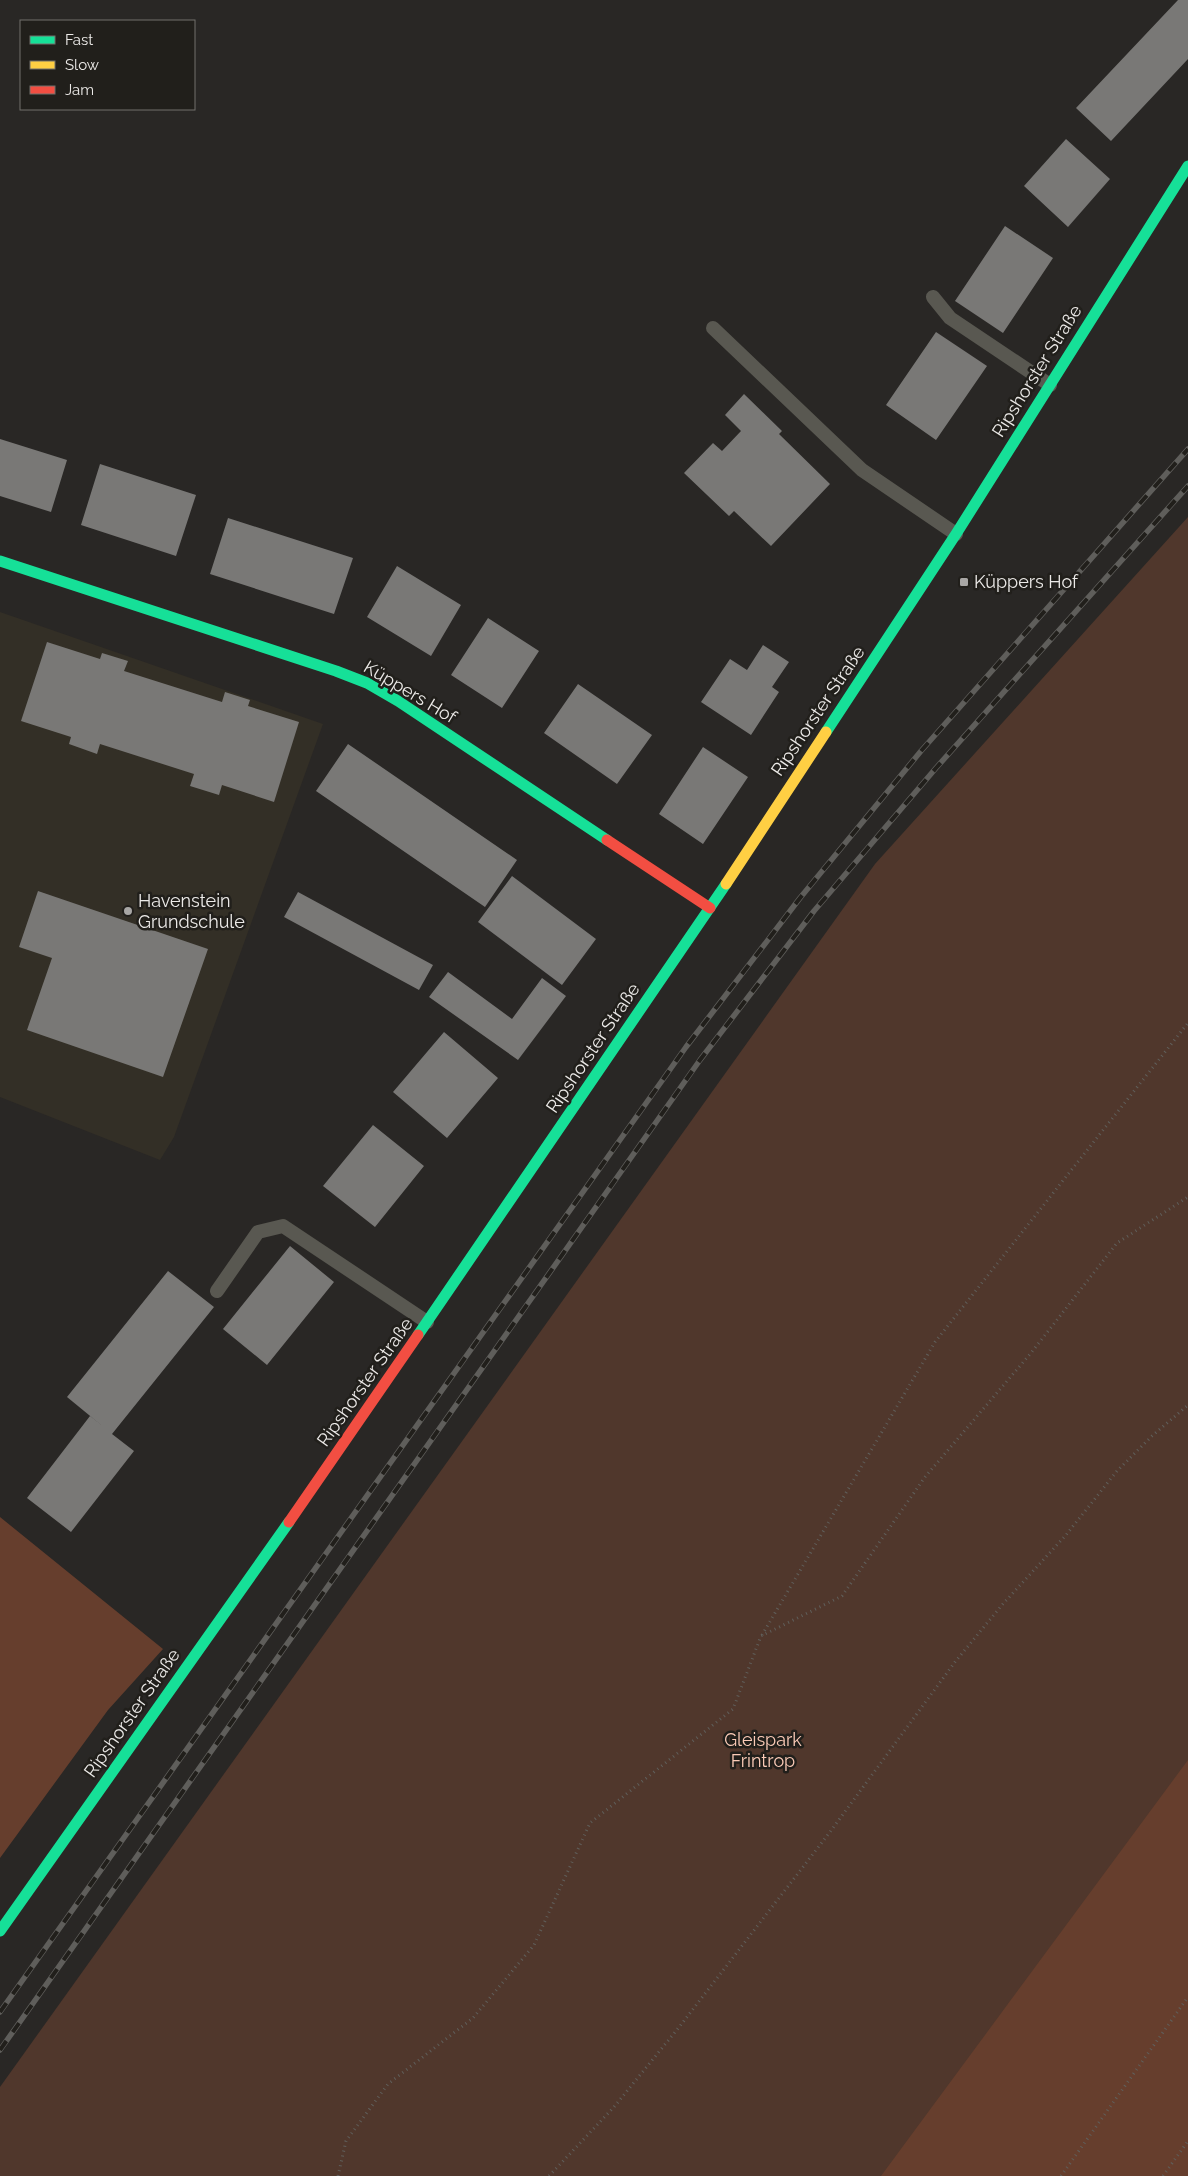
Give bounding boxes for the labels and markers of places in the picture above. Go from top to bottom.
place label: Küppers Hof [974,571,1079,592]
marker: Küppers Hof [958,576,970,588]
place label: Havenstein Grundschule [138,890,245,932]
marker: Havenstein Grundschule [122,905,134,917]

